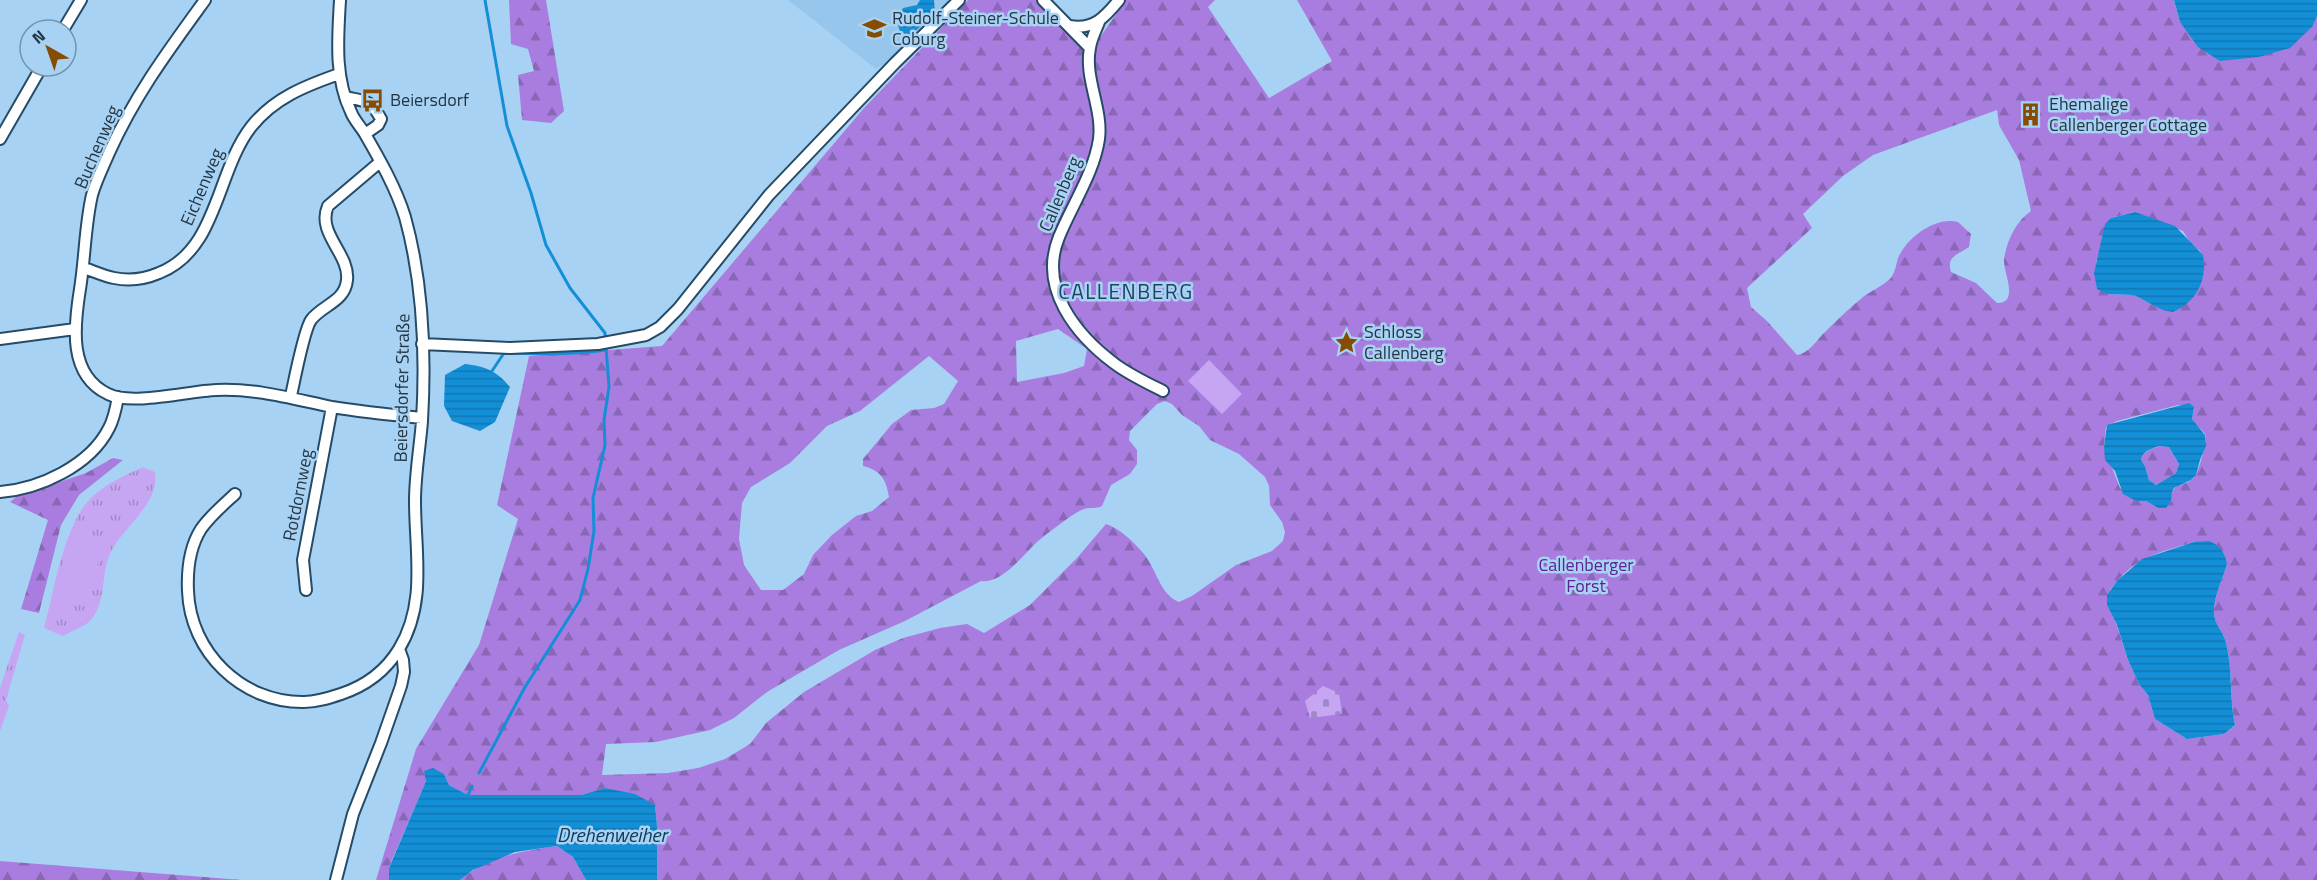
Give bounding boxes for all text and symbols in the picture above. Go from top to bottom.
place label: Rudolf-Steiner-Schule Coburg [892,4,1059,52]
school or university icon: Rudolf-Steiner-Schule Coburg [861,15,887,41]
north arrow [18,18,78,78]
text: N [26,24,50,49]
place label: Beiersdorf [390,86,469,113]
bus stop icon: Beiersdorf [359,87,385,113]
place label: Ehemalige Callenberger Cottage [2049,90,2207,138]
street label: Buchenweg [67,101,126,193]
building icon: Ehemalige Callenberger Cottage [2018,101,2044,127]
street label: Eichenweg [173,144,230,230]
street label: Callenberg [1032,152,1088,236]
district label: CALLENBERG [1058,275,1194,307]
street label: Beiersdorfer Straße [387,313,416,463]
place label: Schloss Callenberg [1364,318,1444,366]
place icon: Schloss Callenberg [1333,329,1359,355]
street label: Rotdornweg [275,446,320,543]
park label: Callenberger Forst [1538,551,1634,599]
water label: Drehenweiher [557,819,670,850]

